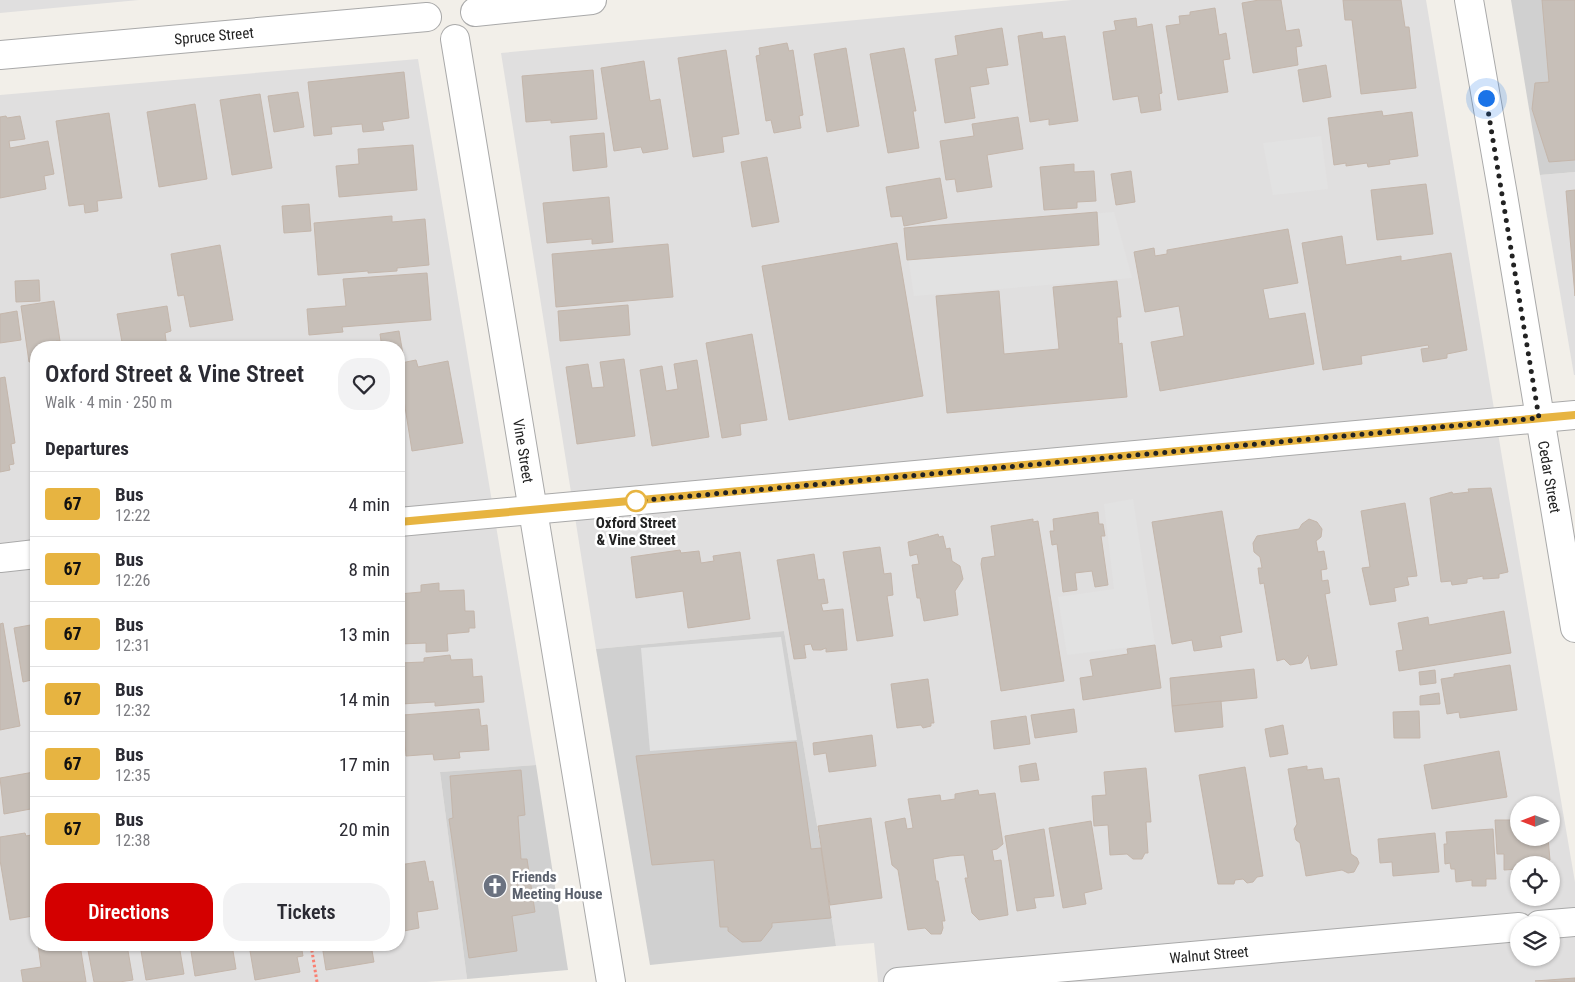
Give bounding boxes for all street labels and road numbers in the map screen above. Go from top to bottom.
street label: Spruce Street [174,24,254,48]
street label: Vine Street [509,418,537,484]
street label: Cedar Street [1534,439,1564,515]
street label: Walnut Street [1169,943,1249,967]

